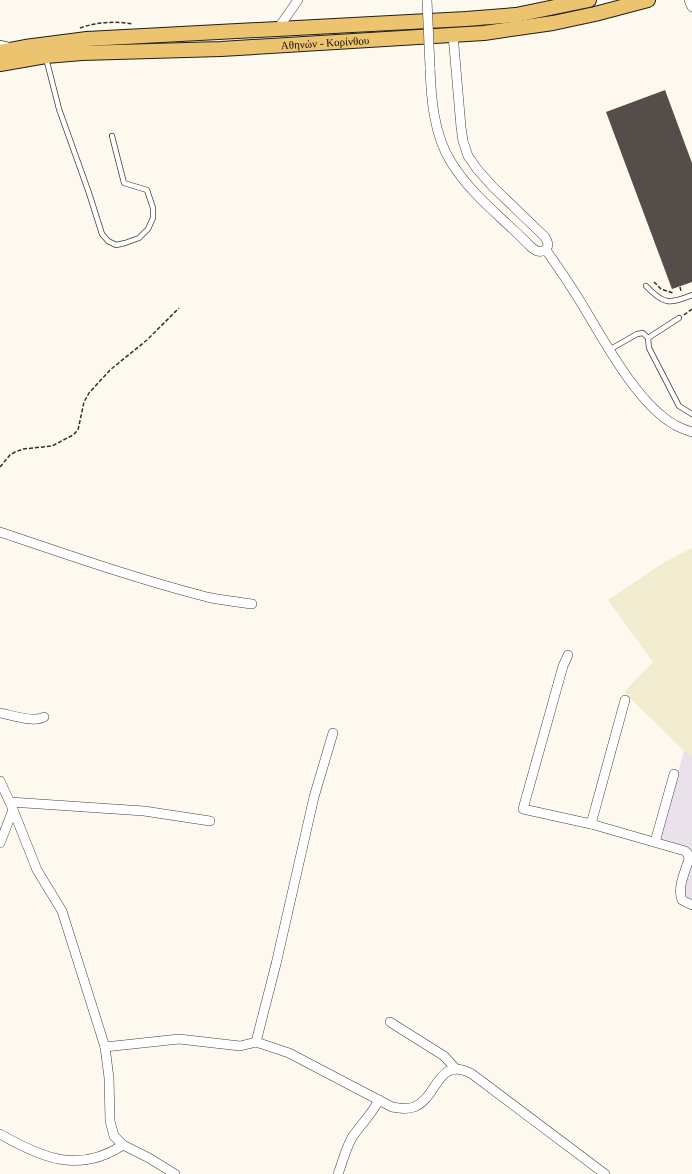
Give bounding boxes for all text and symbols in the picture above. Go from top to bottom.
street label: Αθηνών - Κορίνθου [280,34,370,51]

